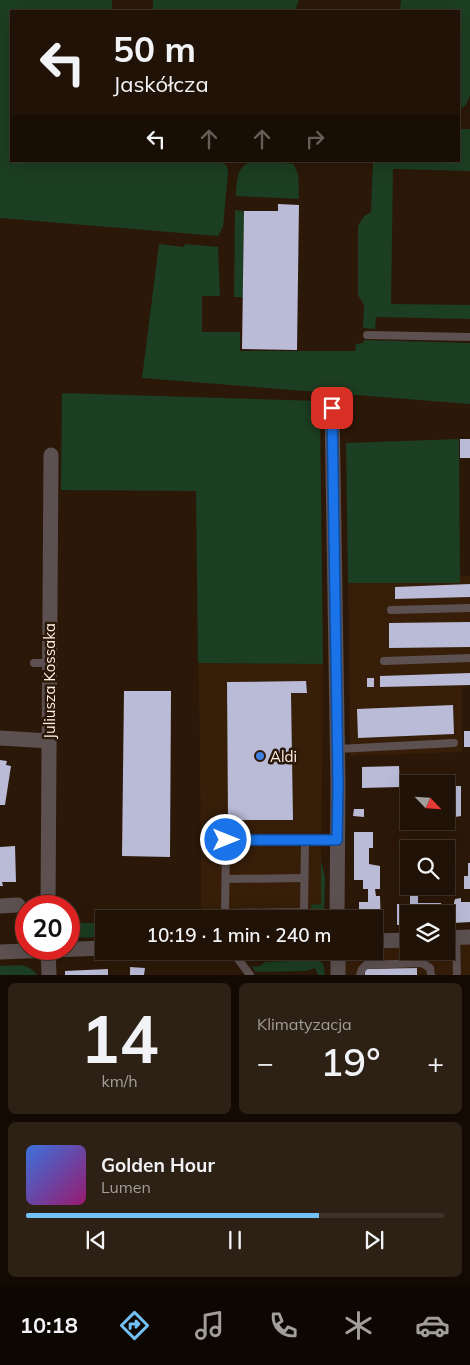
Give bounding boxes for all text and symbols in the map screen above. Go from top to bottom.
text: 50 m [113,27,196,71]
icon: left [30,30,95,95]
text: Jaskółcza [113,70,209,98]
icon: left [142,125,170,153]
icon: ahead [195,125,223,153]
icon: ahead [248,125,276,153]
icon: right [301,125,329,153]
pin [311,387,353,429]
icon: arrive [318,394,346,422]
street label: Juliusza Kossaka [40,623,59,739]
place label: Aldi [270,747,297,766]
marker: Aldi [254,750,266,762]
north arrow [400,775,455,830]
map controls [400,775,455,960]
position arrow [199,813,251,865]
button: search [400,840,455,895]
speed limit sign: 20 [15,895,80,960]
button: layers [400,905,455,960]
text: 10:19 · 1 min · 240 m [146,923,332,947]
text: 14 [80,998,159,1079]
text: Klimatyzacja [257,1014,352,1034]
text: 19° [321,1038,380,1086]
text: − [257,1045,274,1080]
text: + [427,1045,444,1080]
text: km/h [101,1071,138,1091]
text: Golden Hour [101,1153,215,1177]
text: Lumen [101,1177,151,1197]
icon: previous [82,1226,110,1254]
icon: pause [221,1226,249,1254]
icon: next [360,1226,388,1254]
icon: directions [117,1308,152,1343]
icon: music [192,1308,227,1343]
icon: phone [266,1308,301,1343]
icon: climate [341,1308,376,1343]
icon: car [415,1308,450,1343]
text: 10:18 [20,1311,78,1339]

